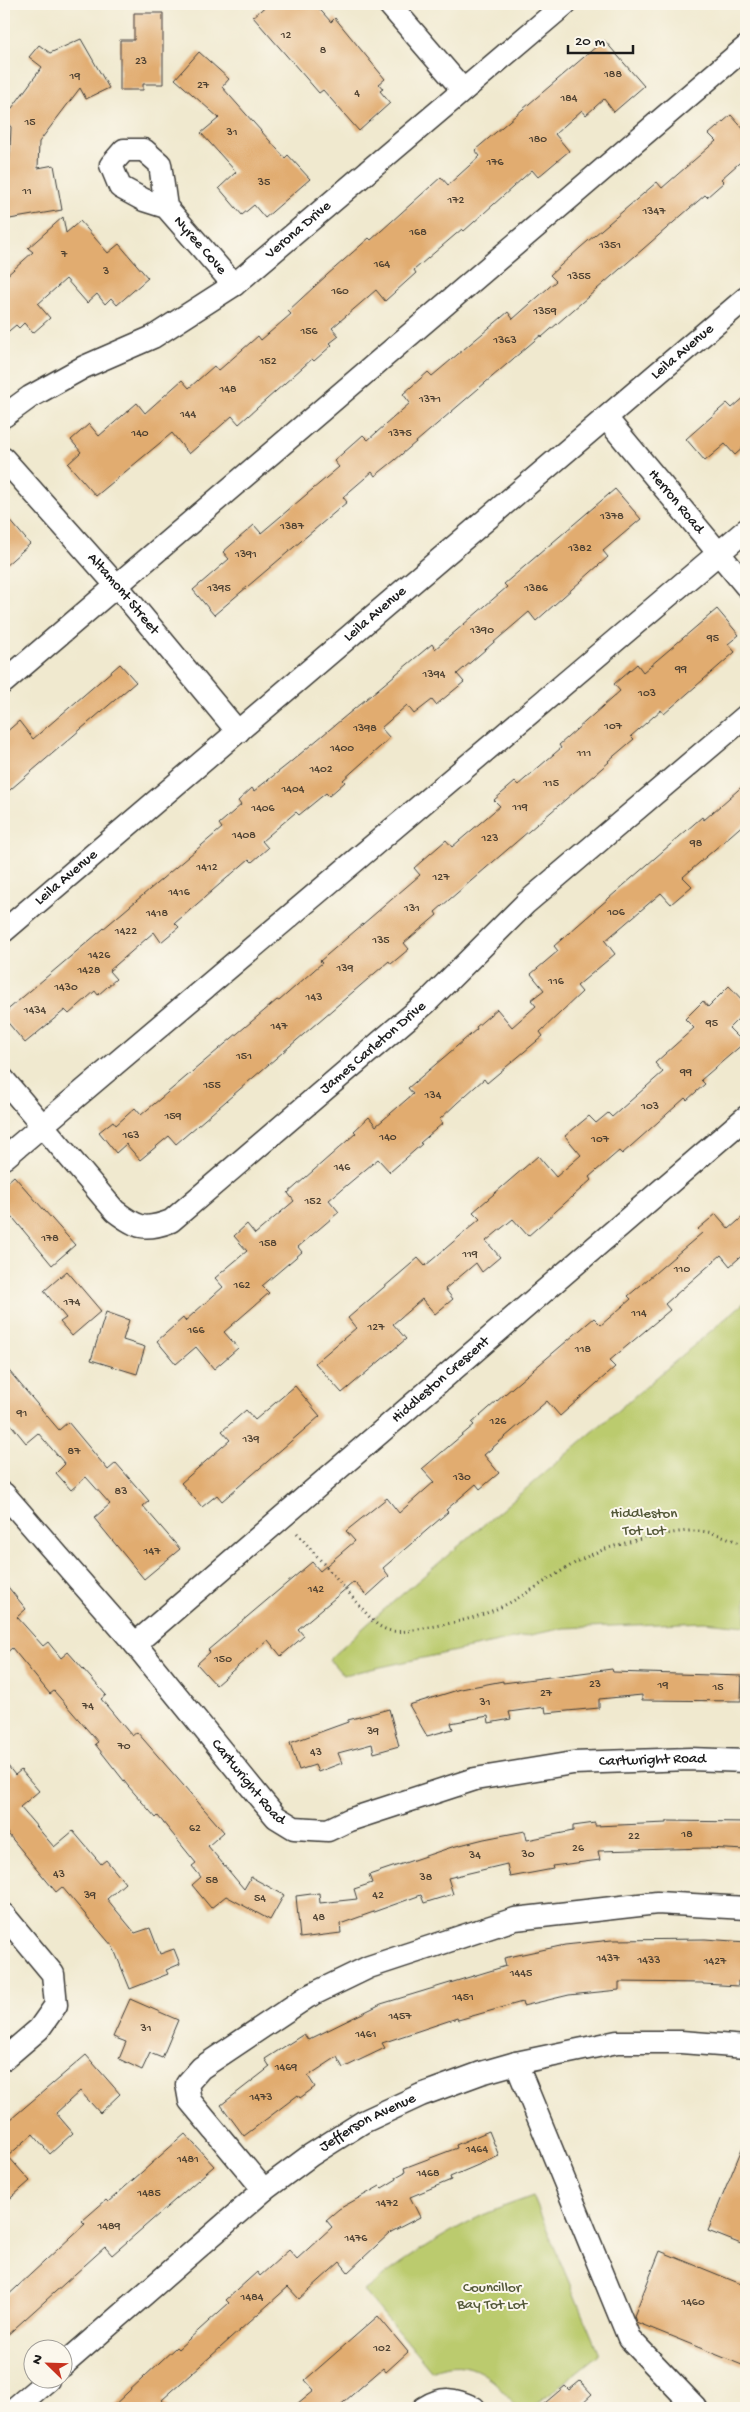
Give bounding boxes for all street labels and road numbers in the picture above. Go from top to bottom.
street label: Verona Drive [261,197,335,264]
street label: Nyree Cove [169,213,230,279]
street label: Leila Avenue [648,320,718,384]
street label: Herron Road [644,466,709,538]
street label: Altamont Street [83,549,164,640]
street label: Leila Avenue [340,582,411,646]
street label: Leila Avenue [31,846,102,910]
street label: James Carleton Drive [317,997,430,1098]
street label: Hiddleston Crescent [388,1332,495,1427]
street label: Cartwright Road [207,1736,290,1830]
street label: Cartwright Road [599,1750,707,1771]
street label: Jefferson Avenue [316,2089,419,2156]

